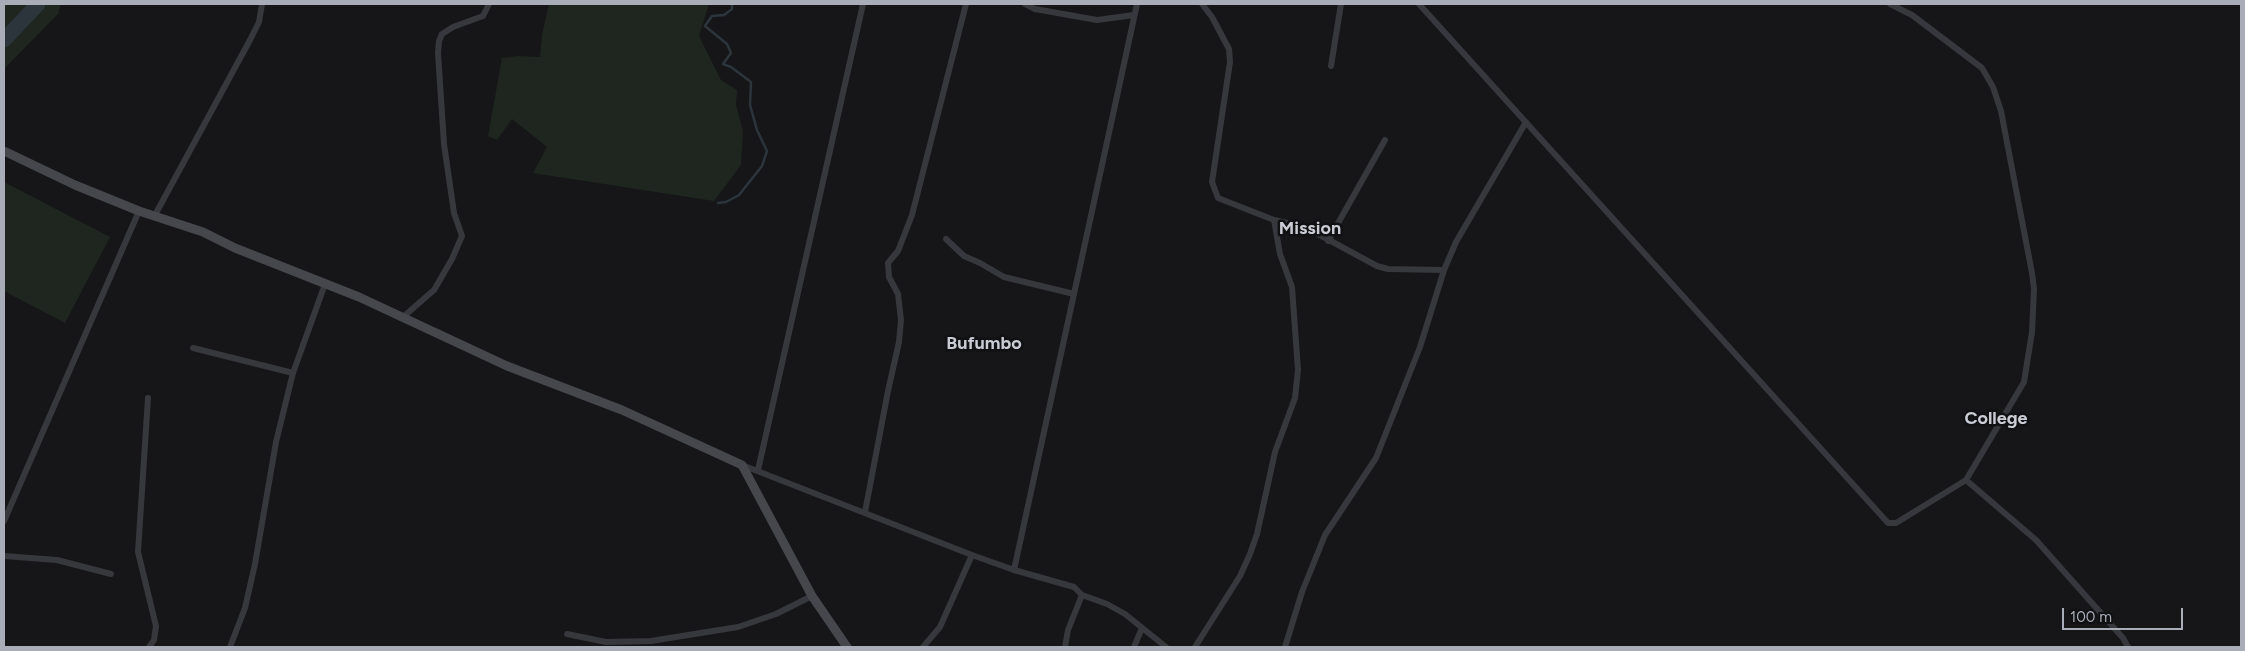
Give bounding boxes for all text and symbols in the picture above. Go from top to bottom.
district label: Mission [1279,218,1341,240]
district label: Bufumbo [946,333,1022,355]
district label: College [1964,408,2028,430]
scale bar [2065,598,2186,630]
text: 100 m [2070,608,2112,626]

